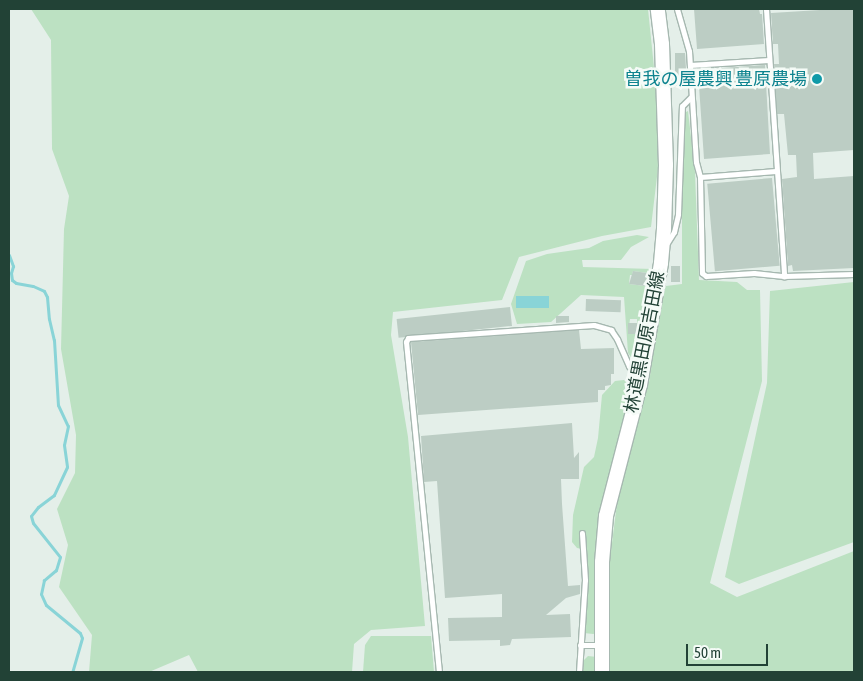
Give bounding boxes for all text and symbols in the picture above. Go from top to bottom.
place label: 曽我の屋農興 豊原農場 [625,68,807,90]
marker: 曽我の屋農興 豊原農場 [811,73,823,85]
street label: 林道黒田原吉田線 [621,269,669,415]
scale bar [688,634,770,666]
text: 50 m [694,644,721,661]

